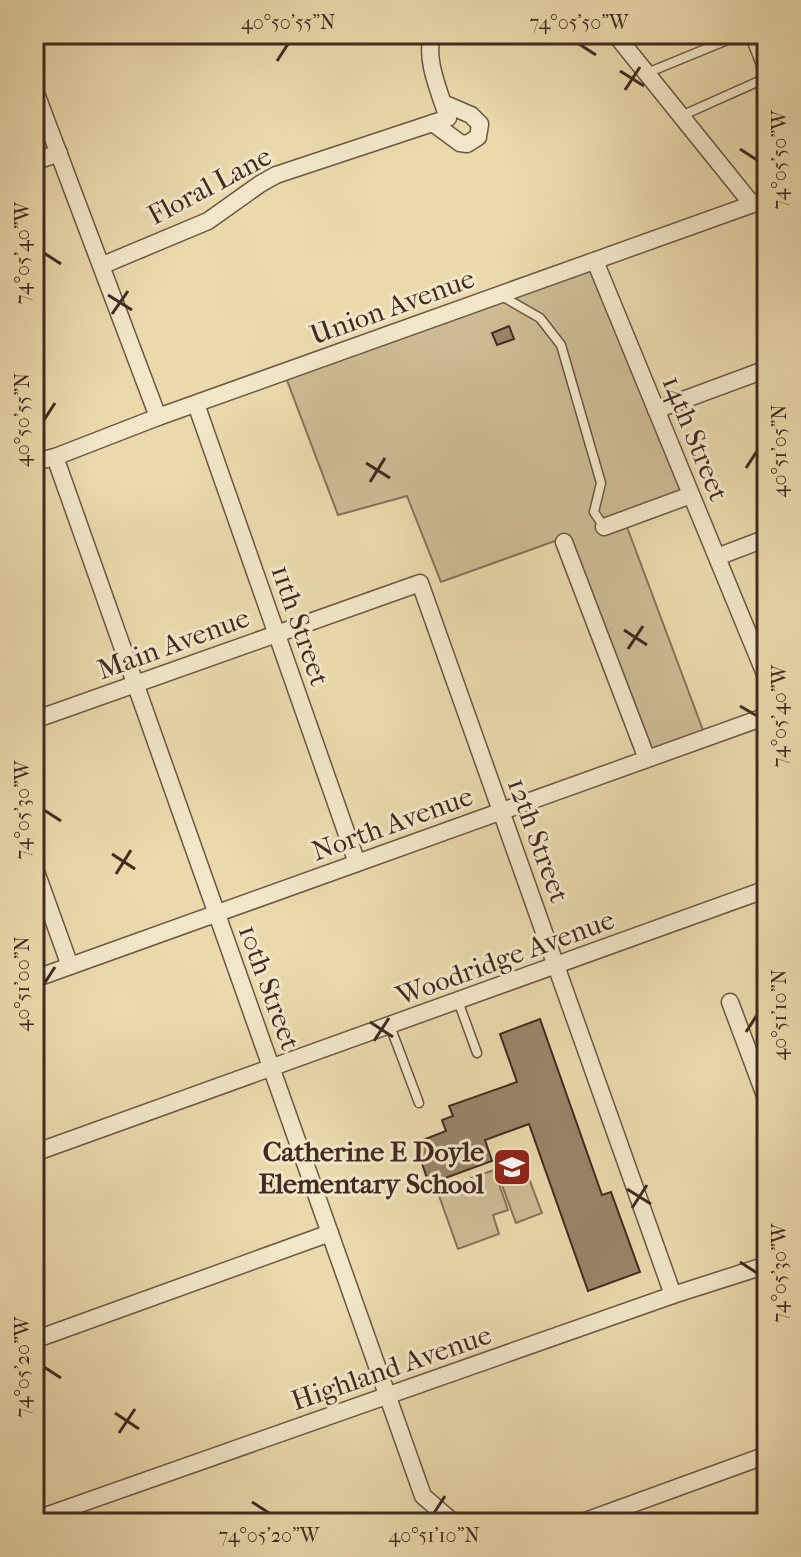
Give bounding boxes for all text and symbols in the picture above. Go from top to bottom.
text: 40°50'55"N [241,11,335,34]
text: 74°05'50"W [529,11,630,34]
text: 74°05'50"W [768,109,791,210]
street label: Floral Lane [142,139,277,232]
text: 74°05'40"W [11,200,34,304]
street label: Union Avenue [305,261,479,352]
street label: 14th Street [655,371,736,506]
text: 40°50'55"N [11,373,34,467]
text: 40°51'05"N [768,405,791,497]
street label: 11th Street [264,560,337,690]
street label: Main Avenue [93,601,254,686]
text: 74°05'40"W [768,663,791,767]
text: 74°05'30"W [11,759,34,859]
street label: 12th Street [501,773,576,907]
street label: North Avenue [307,779,477,868]
street label: Woodridge Avenue [391,903,619,1013]
street label: 10th Street [232,920,307,1054]
text: 40°51'00"N [11,936,34,1032]
text: 40°51'10"N [768,969,791,1061]
place label: Catherine E Doyle Elementary School [258,1135,484,1200]
school or university icon: Catherine E Doyle Elementary School [491,1146,533,1188]
text: 74°05'30"W [768,1222,791,1322]
text: 74°05'20"W [11,1315,34,1417]
street label: Highland Avenue [287,1318,496,1417]
text: 74°05'20"W [219,1524,321,1547]
text: 40°51'10"N [388,1524,480,1547]

